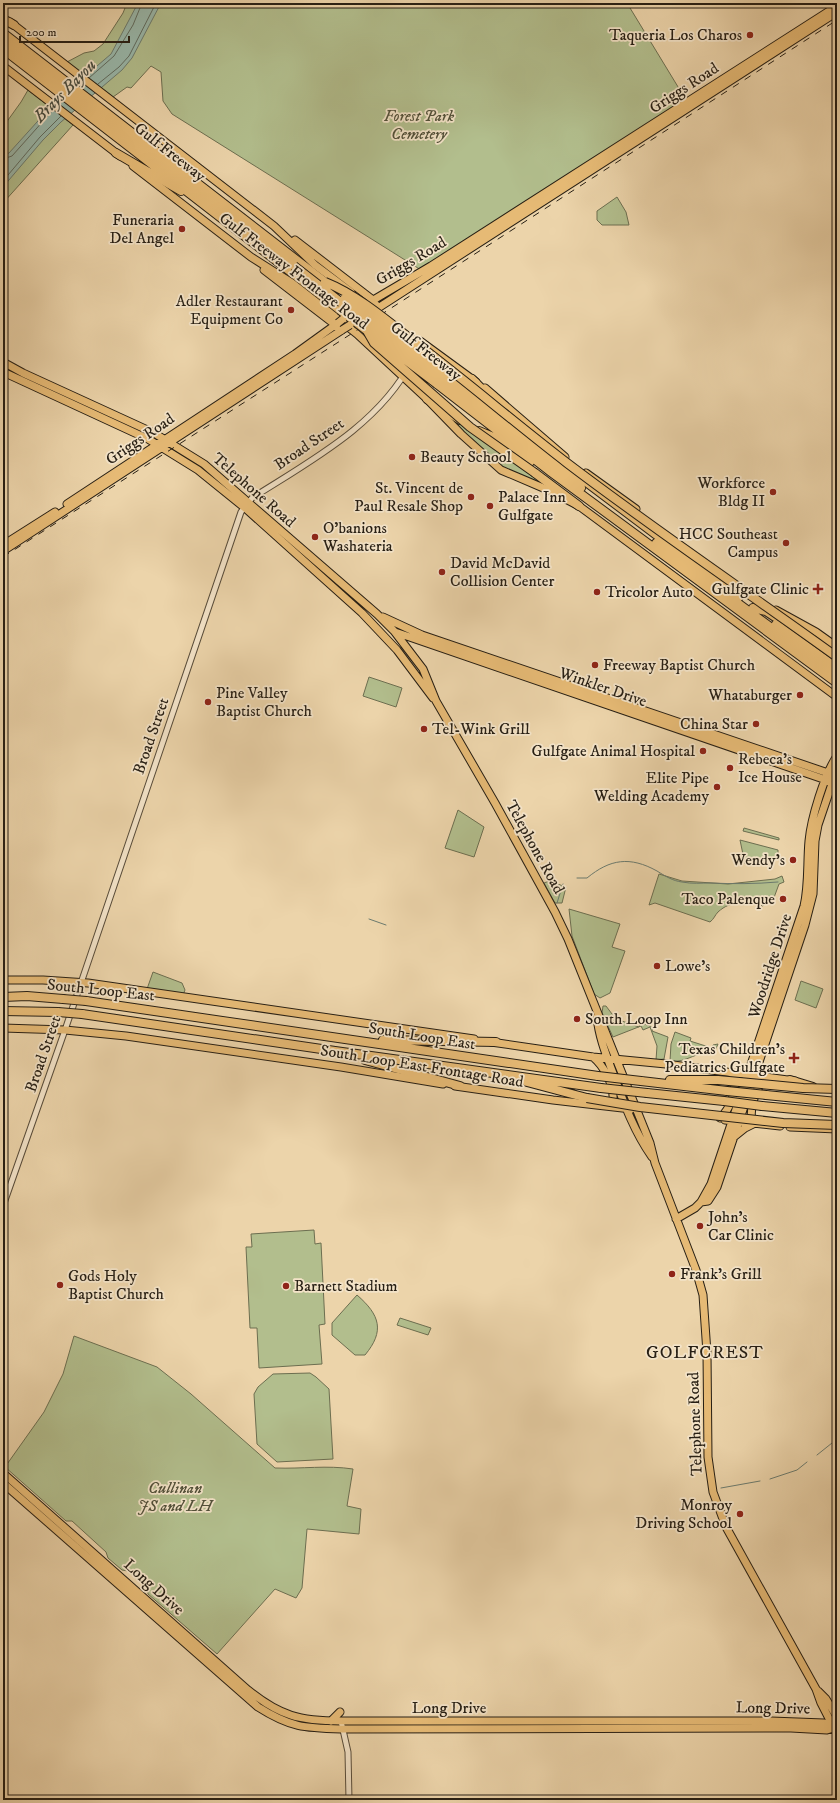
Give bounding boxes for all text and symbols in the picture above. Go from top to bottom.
scale bar [20,18,129,44]
text: 200 m [26,25,56,40]
place label: Taqueria Los Charos [609,25,742,45]
marker: Taqueria Los Charos [745,30,755,40]
water label: Brays Bayou [28,55,101,128]
street label: Griggs Road [646,58,722,118]
park label: Forest Park Cemetery [384,106,455,144]
street label: Gulf Freeway [130,118,210,186]
street label: Gulf Freeway Frontage Road [215,208,373,334]
place label: Funeraria Del Angel [109,210,174,248]
marker: Funeraria Del Angel [177,224,187,234]
street label: Griggs Road [372,232,450,290]
place label: Adler Restaurant Equipment Co [176,291,283,329]
marker: Adler Restaurant Equipment Co [286,305,296,315]
street label: Gulf Freeway [386,317,466,385]
street label: Griggs Road [102,409,178,469]
street label: Broad Street [270,413,348,475]
place label: Beauty School [420,447,512,467]
street label: Telephone Road [208,448,300,532]
marker: Beauty School [407,452,417,462]
place label: Workforce Bldg II [696,473,765,511]
place label: St. Vincent de Paul Resale Shop [354,478,463,516]
place label: Palace Inn Gulfgate [498,487,567,525]
marker: Workforce Bldg II [768,487,778,497]
marker: St. Vincent de Paul Resale Shop [466,492,476,502]
marker: Palace Inn Gulfgate [485,501,495,511]
place label: O'banions Washateria [322,518,393,556]
place label: HCC Southeast Campus [679,524,778,562]
marker: O'banions Washateria [310,532,320,542]
marker: HCC Southeast Campus [781,538,791,548]
place label: David McDavid Collision Center [450,553,554,591]
marker: David McDavid Collision Center [437,567,447,577]
place label: Gulfgate Clinic [711,579,809,599]
place label: Tricolor Auto [605,582,693,602]
marker: Gulfgate Clinic [812,583,824,595]
marker: Tricolor Auto [592,587,602,597]
place label: Freeway Baptist Church [603,655,756,675]
marker: Freeway Baptist Church [590,660,600,670]
street label: Winkler Drive [556,662,650,711]
place label: Pine Valley Baptist Church [216,683,313,721]
place label: Whataburger [707,685,792,705]
marker: Whataburger [795,690,805,700]
street label: Broad Street [129,695,173,777]
marker: Pine Valley Baptist Church [203,697,213,707]
place label: China Star [680,714,748,734]
place label: Tel-Wink Grill [432,719,530,739]
marker: China Star [751,719,761,729]
marker: Tel-Wink Grill [419,724,429,734]
place label: Gulfgate Animal Hospital [532,741,695,761]
marker: Gulfgate Animal Hospital [698,746,708,756]
place label: Rebeca's Ice House [738,749,802,787]
marker: Rebeca's Ice House [725,763,735,773]
place label: Elite Pipe Welding Academy [593,768,709,806]
marker: Elite Pipe Welding Academy [712,782,722,792]
street label: Telephone Road [501,797,569,897]
place label: Wendy's [730,850,785,870]
marker: Wendy's [788,855,798,865]
place label: Taco Palenque [681,889,775,909]
marker: Taco Palenque [778,894,788,904]
street label: Woodridge Drive [743,911,796,1022]
place label: Lowe's [665,956,710,976]
marker: Lowe's [652,961,662,971]
street label: South Loop East [46,974,156,1006]
place label: South Loop Inn [585,1009,688,1029]
street label: Broad Street [21,1013,65,1095]
marker: South Loop Inn [572,1014,582,1024]
street label: South Loop East [367,1018,477,1054]
place label: Texas Children's Pediatrics Gulfgate [664,1039,785,1077]
street label: South Loop East Frontage Road [319,1040,525,1092]
marker: Texas Children's Pediatrics Gulfgate [788,1052,800,1064]
place label: John’s Car Clinic [706,1207,774,1245]
marker: John’s Car Clinic [695,1221,705,1231]
place label: Frank’s Grill [680,1264,762,1284]
place label: Gods Holy Baptist Church [68,1266,165,1304]
marker: Frank’s Grill [667,1269,677,1279]
place label: Barnett Stadium [294,1276,398,1296]
marker: Gods Holy Baptist Church [55,1280,65,1290]
marker: Barnett Stadium [281,1281,291,1291]
district label: GOLFCREST [646,1342,764,1364]
street label: Telephone Road [683,1372,707,1476]
park label: Cullinan JS and LH [138,1478,214,1516]
place label: Monroy Driving School [635,1495,732,1533]
marker: Monroy Driving School [735,1509,745,1519]
street label: Long Drive [120,1555,189,1620]
street label: Long Drive [736,1697,811,1719]
street label: Long Drive [412,1698,487,1718]

